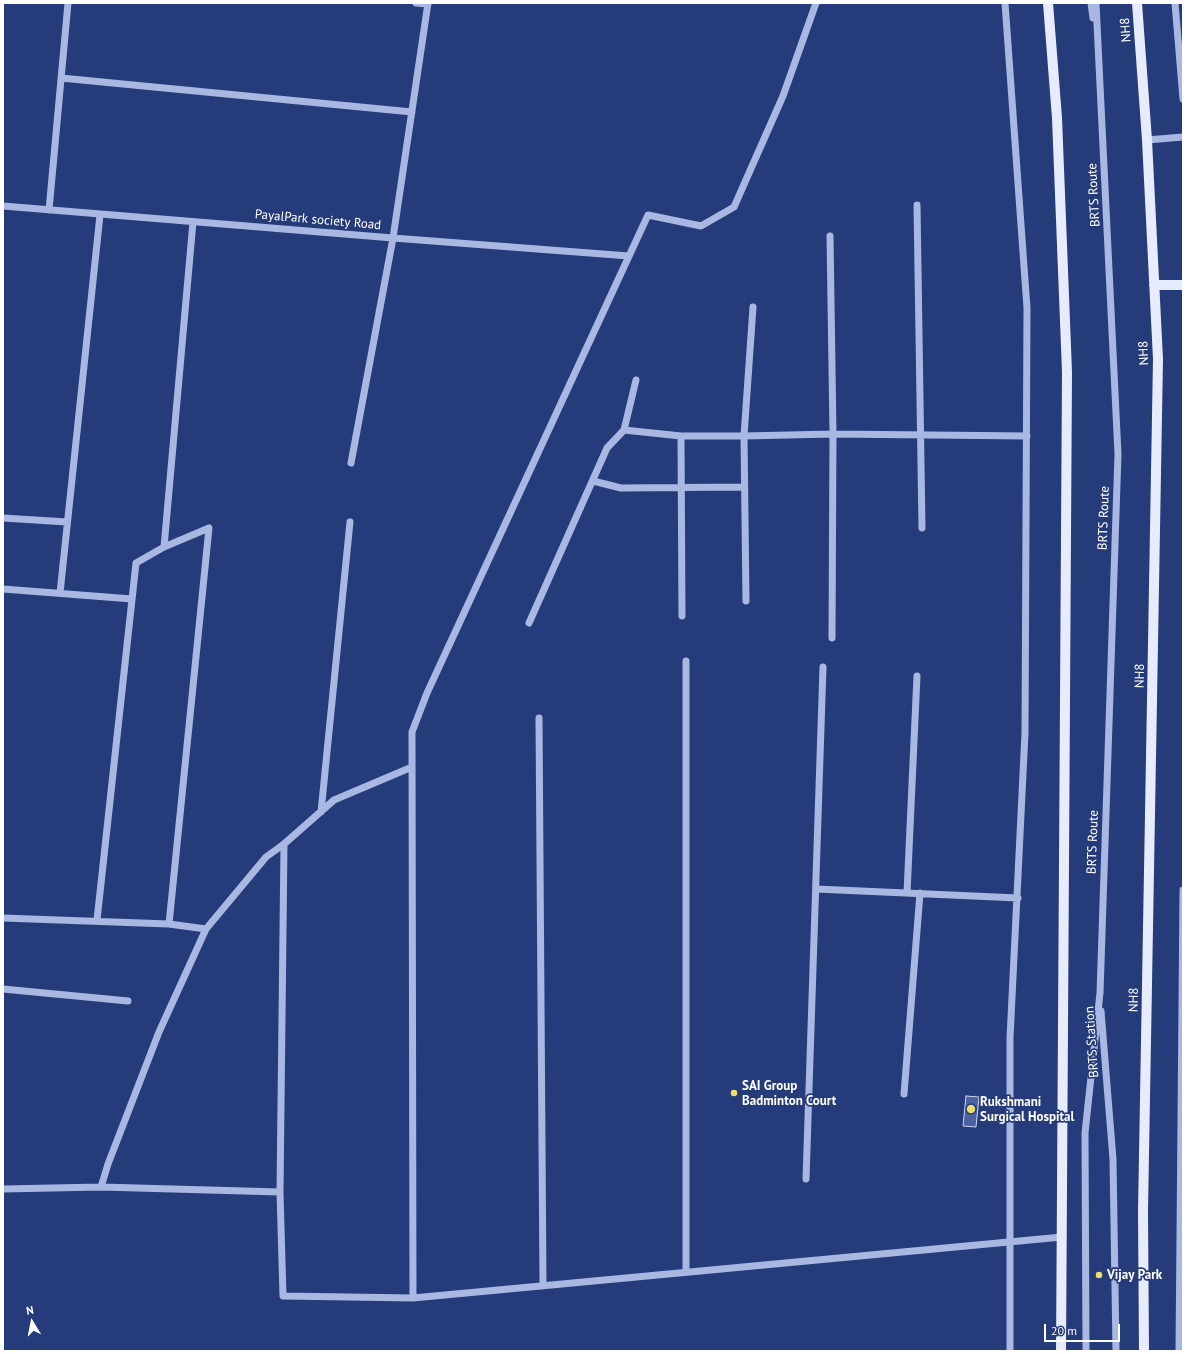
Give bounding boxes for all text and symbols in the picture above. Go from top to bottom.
street label: NH8 [1117,17,1135,43]
street label: BRTS Route [1085,163,1103,227]
street label: PayalPark society Road [254,207,382,233]
street label: NH8 [1136,340,1152,366]
street label: BRTS Route [1095,486,1113,550]
street label: NH8 [1132,664,1148,688]
street label: BRTS Route [1084,810,1102,874]
street label: NH8 [1126,988,1142,1012]
street label: BRTS Station [1082,1006,1102,1078]
place label: SAI Group Badminton Court [742,1078,836,1109]
marker: SAI Group Badminton Court [729,1088,739,1098]
place label: Rukshmani Surgical Hospital [980,1094,1074,1125]
marker: Rukshmani Surgical Hospital [965,1103,977,1115]
place label: Vijay Park [1107,1267,1162,1283]
marker: Vijay Park [1094,1270,1104,1280]
north arrow [12,1302,52,1342]
text: N [25,1303,35,1318]
scale bar [1046,1316,1122,1342]
text: 20 m [1051,1323,1077,1338]

